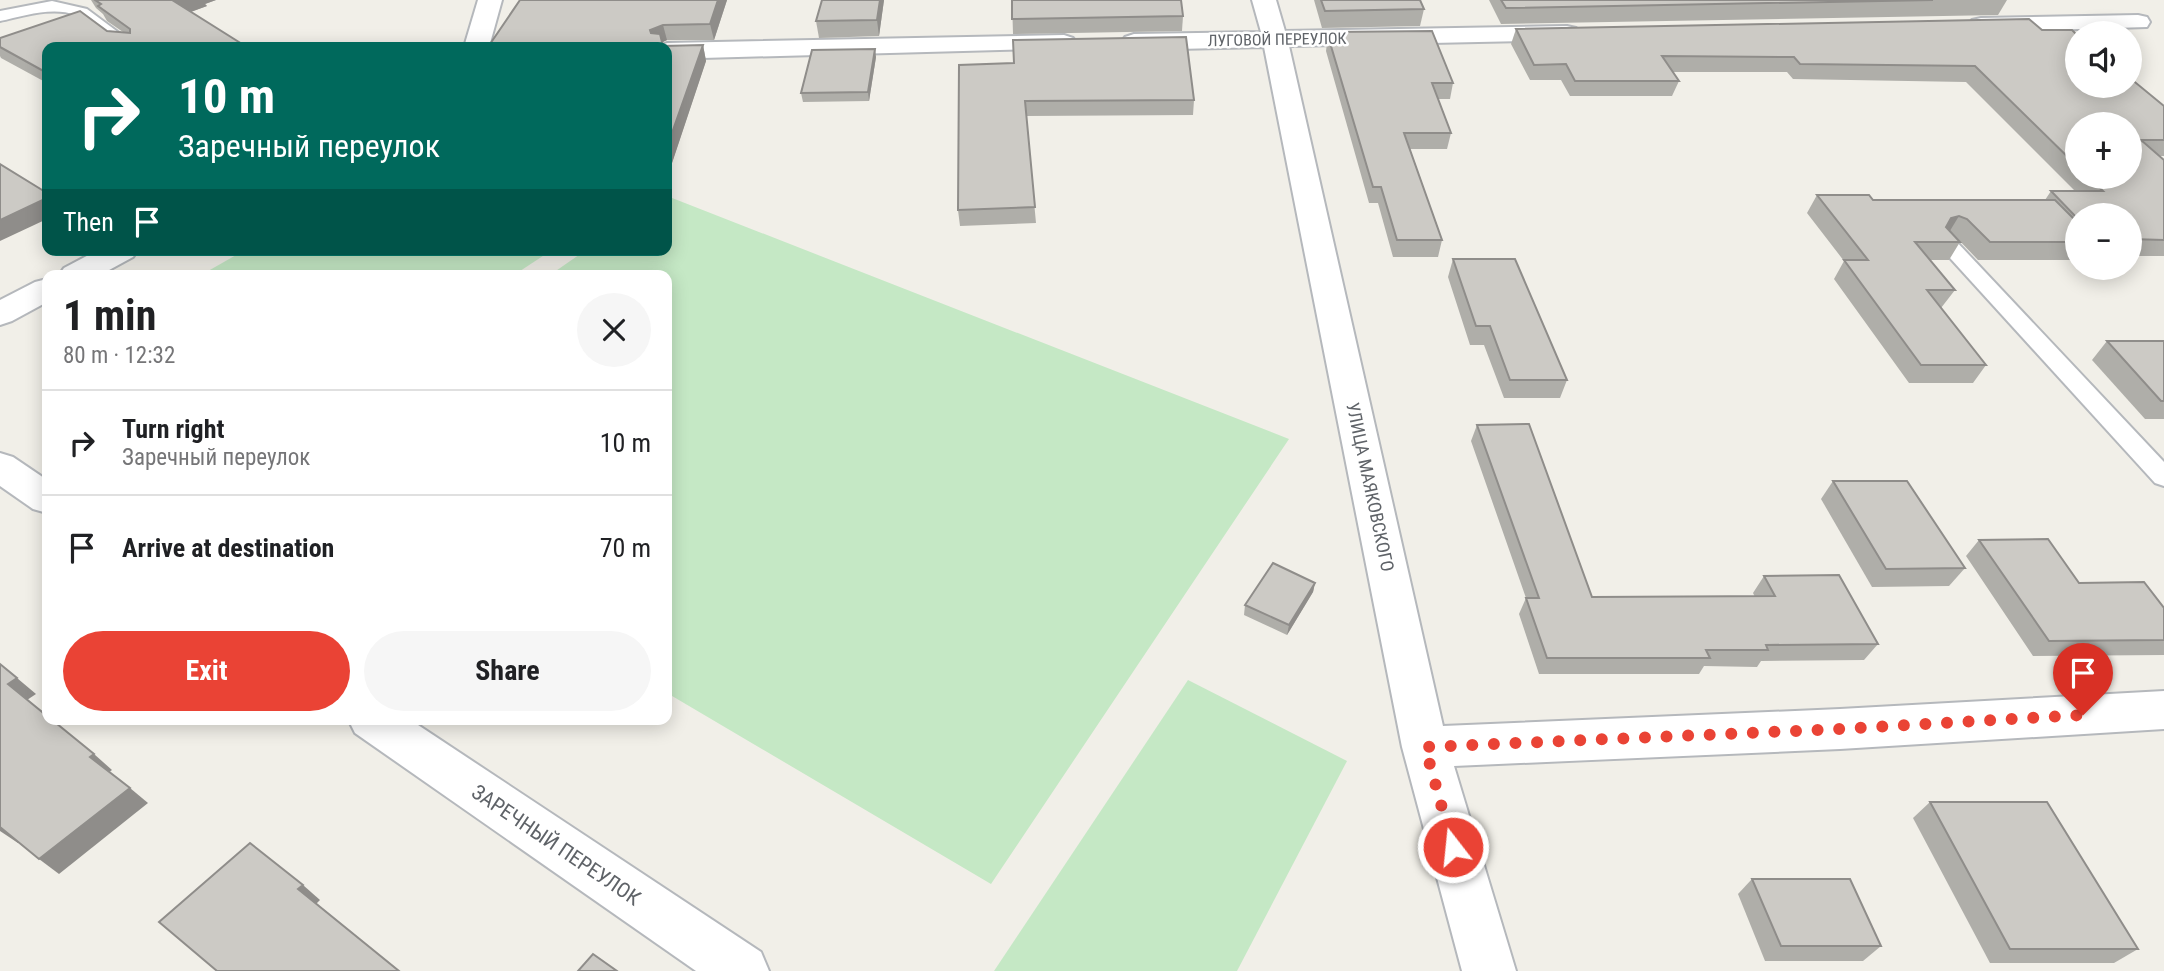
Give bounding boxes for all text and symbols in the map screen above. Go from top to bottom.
map controls [2065,21,2142,280]
button: sound [2065,21,2142,98]
street label: ЛУГОВОЙ ПЕРЕУЛОК [1207,29,1347,50]
text: 10 m [178,68,275,125]
icon: right [63,70,154,161]
button: + [2065,112,2142,189]
text: Заречный переулок [178,127,440,165]
icon: arrive [128,203,166,241]
button: − [2065,203,2142,280]
text: Then [63,207,114,237]
text: 1 min [63,291,156,340]
button: close [577,293,651,367]
text: 80 m · 12:32 [63,342,175,369]
street label: УЛИЦА МАЯКОВСКОГО [1342,400,1399,573]
text: Turn right [122,414,224,444]
icon: right [63,424,101,462]
text: 10 m [600,428,651,458]
text: Заречный переулок [122,444,310,471]
icon: arrive [63,529,101,567]
text: Arrive at destination [122,533,334,563]
text: 70 m [600,533,651,563]
button: Exit [63,631,350,711]
button: Share [364,631,651,711]
pin [2053,643,2113,715]
icon: arrive [2064,654,2102,692]
street label: ЗАРЕЧНЫЙ ПЕРЕУЛОК [467,780,645,910]
position arrow [1416,810,1490,884]

